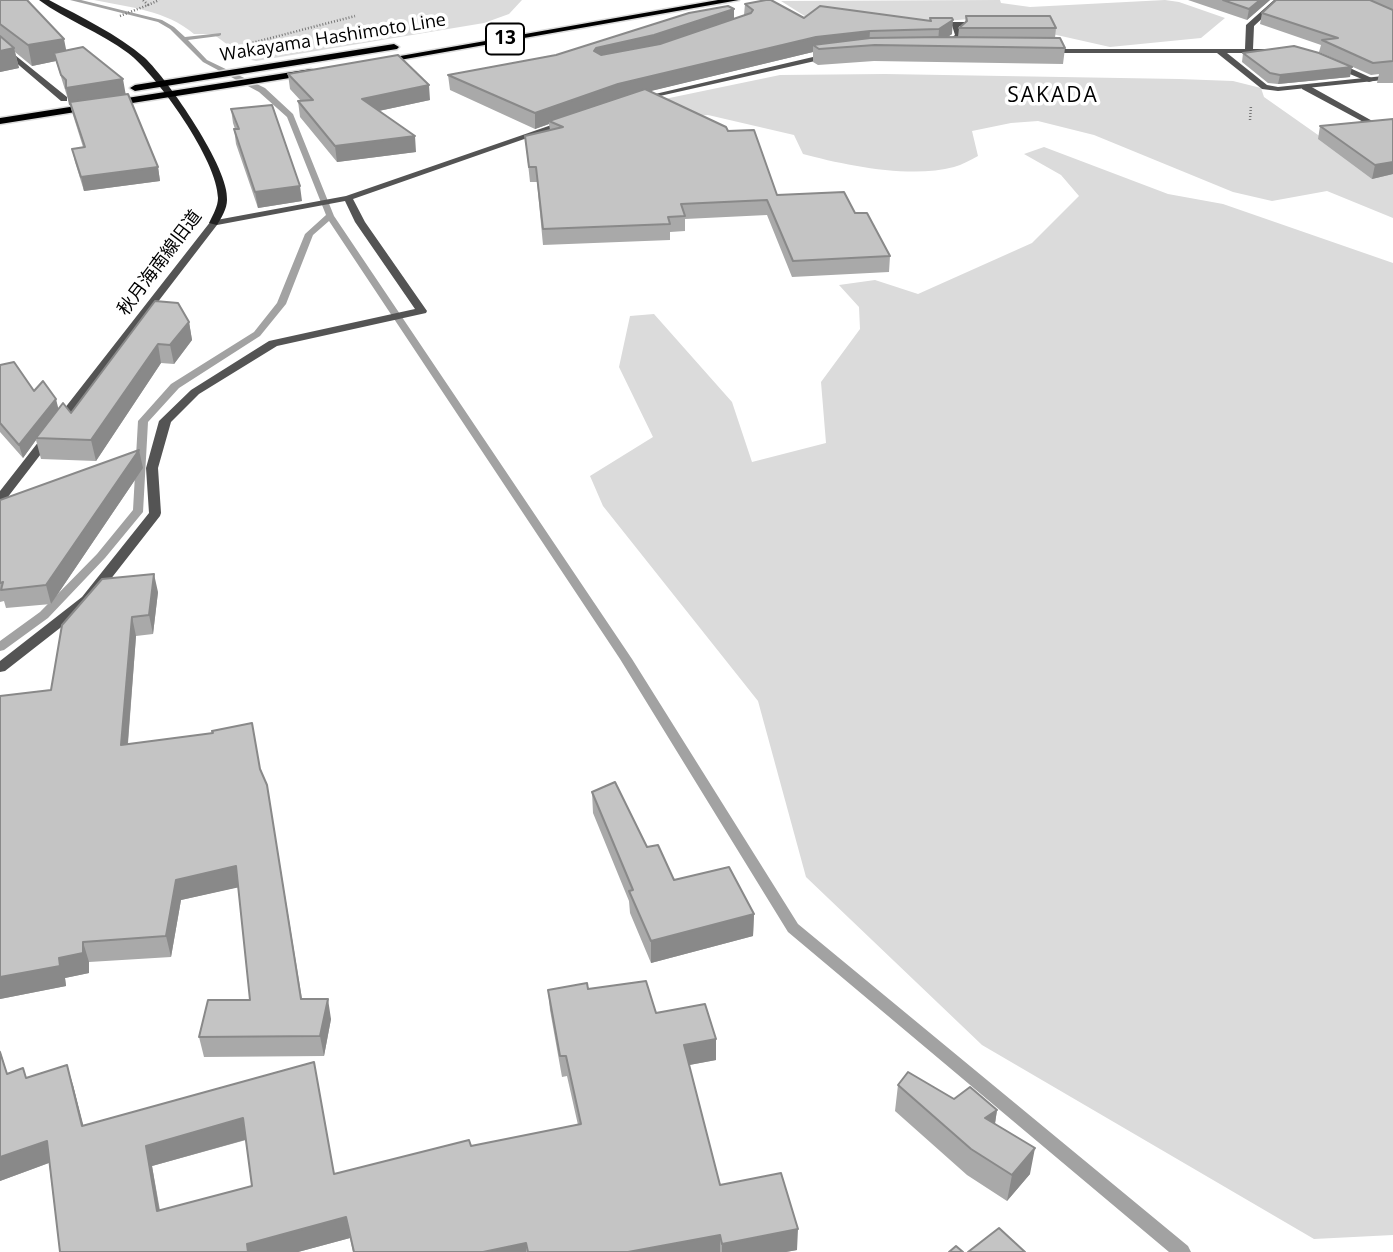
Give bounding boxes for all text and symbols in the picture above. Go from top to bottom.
street label: Wakayama Hashimoto Line [219,9,447,67]
road number: 13 [486,23,524,54]
district label: SAKADA [1008,83,1098,109]
street label: 秋月海南線旧道 [113,206,207,320]

